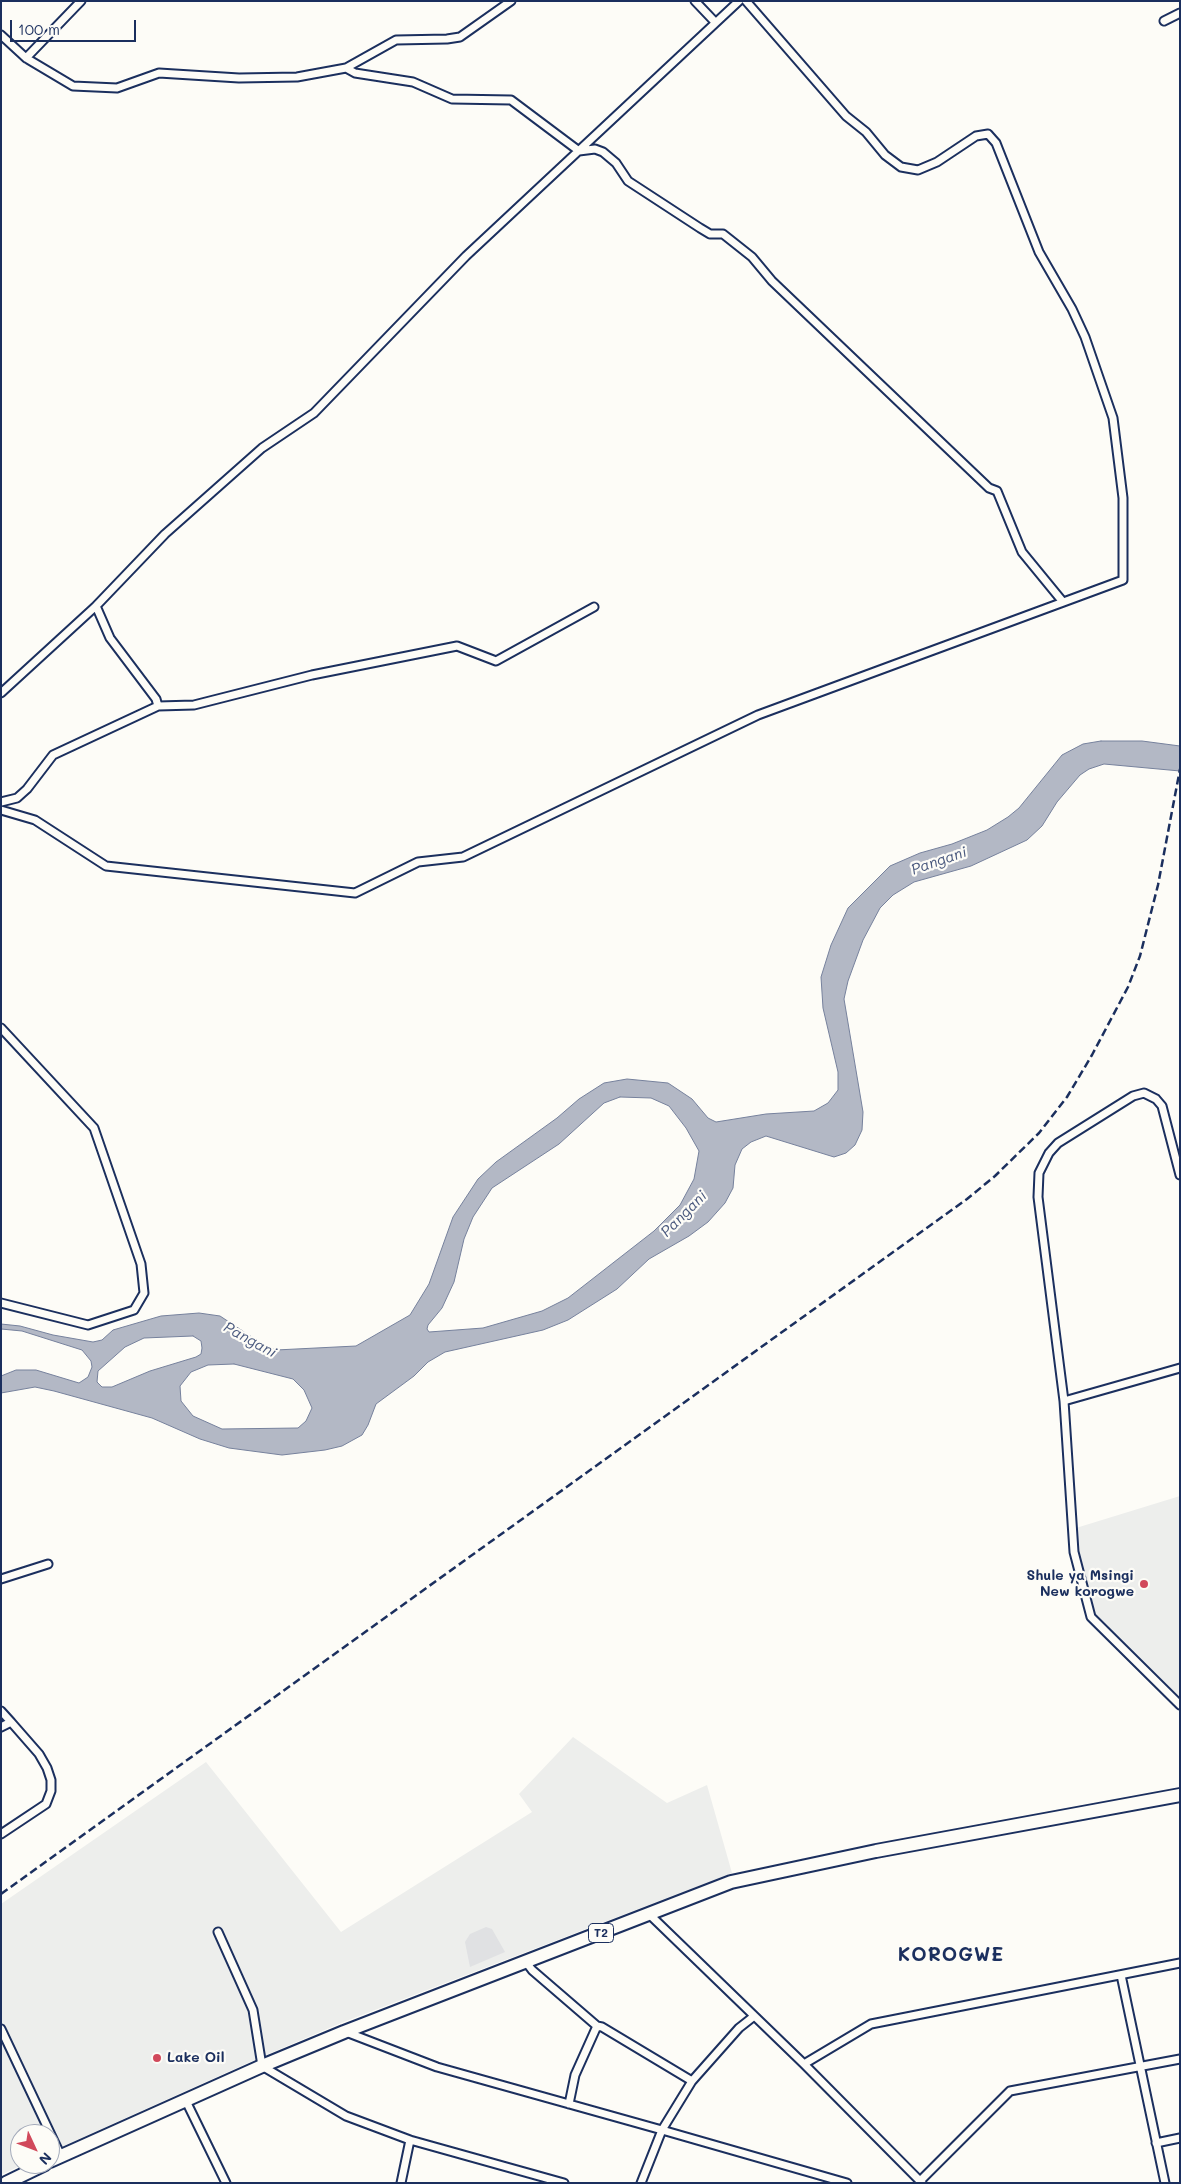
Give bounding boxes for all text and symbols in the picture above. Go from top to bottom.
scale bar [12,10,139,42]
text: 100 m [18,19,60,39]
water label: Pangani [909,843,969,879]
water label: Pangani [657,1187,711,1241]
water label: Pangani [220,1318,280,1362]
place label: Shule ya Msingi New korogwe [1026,1568,1134,1600]
marker: Shule ya Msingi New korogwe [1138,1578,1150,1590]
road number: T2 [588,1924,614,1942]
district label: KOROGWE [897,1944,1005,1966]
place label: Lake Oil [167,2050,225,2066]
marker: Lake Oil [151,2052,163,2064]
north arrow [10,2124,60,2174]
text: N [35,2149,56,2169]

